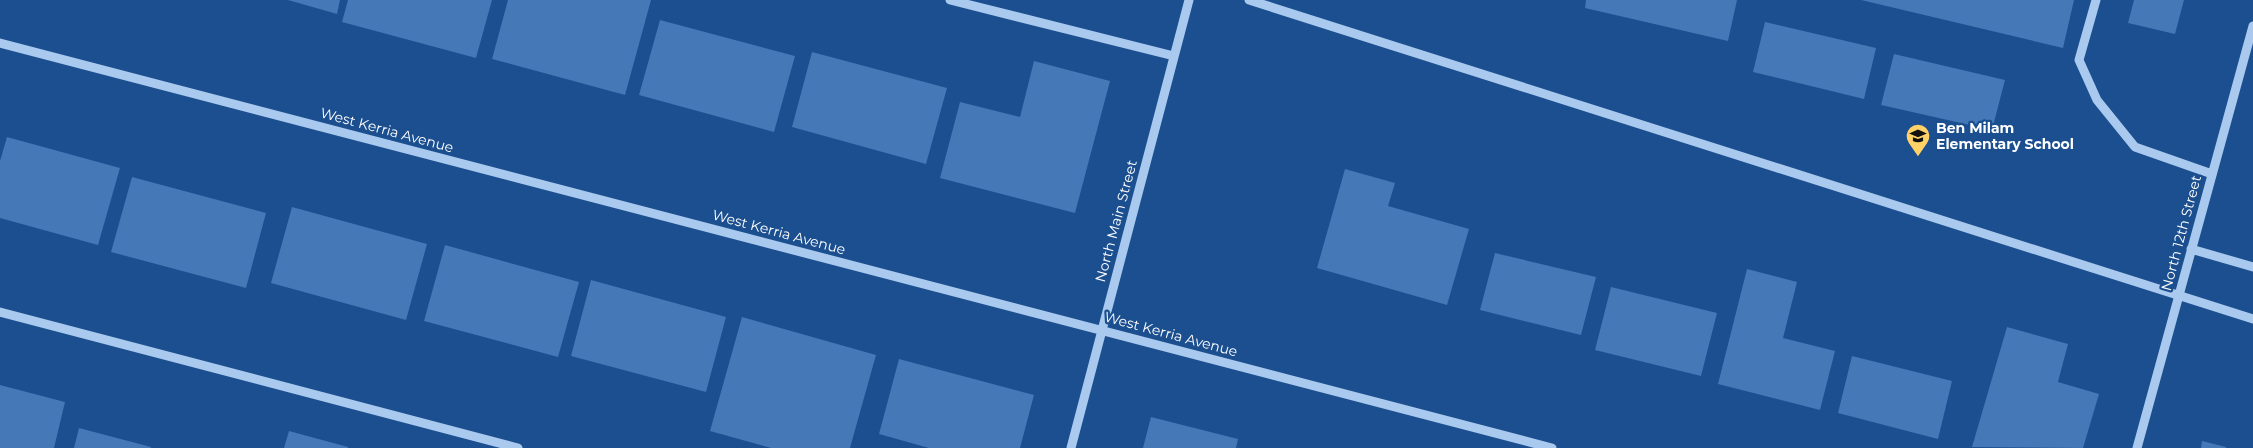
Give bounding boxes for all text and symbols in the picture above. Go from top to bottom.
street label: West Kerria Avenue [318,104,456,156]
place label: Ben Milam Elementary School [1936,119,2074,153]
school or university icon: Ben Milam Elementary School [1905,123,1931,157]
street label: North Main Street [1091,158,1141,284]
street label: North 12th Street [2157,173,2205,293]
street label: West Kerria Avenue [710,206,848,258]
street label: West Kerria Avenue [1102,308,1240,360]

